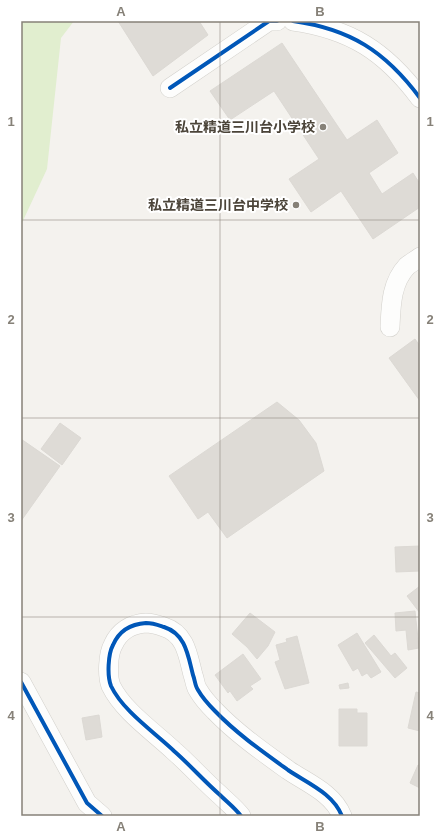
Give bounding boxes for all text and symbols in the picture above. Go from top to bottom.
text: A [116,4,126,19]
text: B [315,4,325,19]
text: 1 [7,114,15,129]
text: 1 [426,114,434,129]
place label: 私立精道三川台小学校 [175,119,315,135]
marker: 私立精道三川台小学校 [318,122,328,132]
place label: 私立精道三川台中学校 [148,197,288,213]
marker: 私立精道三川台中学校 [291,200,301,210]
text: 2 [7,312,15,327]
text: 2 [426,312,434,327]
text: 3 [7,510,15,525]
text: 3 [426,510,434,525]
text: 4 [7,708,15,723]
text: 4 [426,708,434,723]
text: A [116,819,126,834]
text: B [315,819,325,834]

